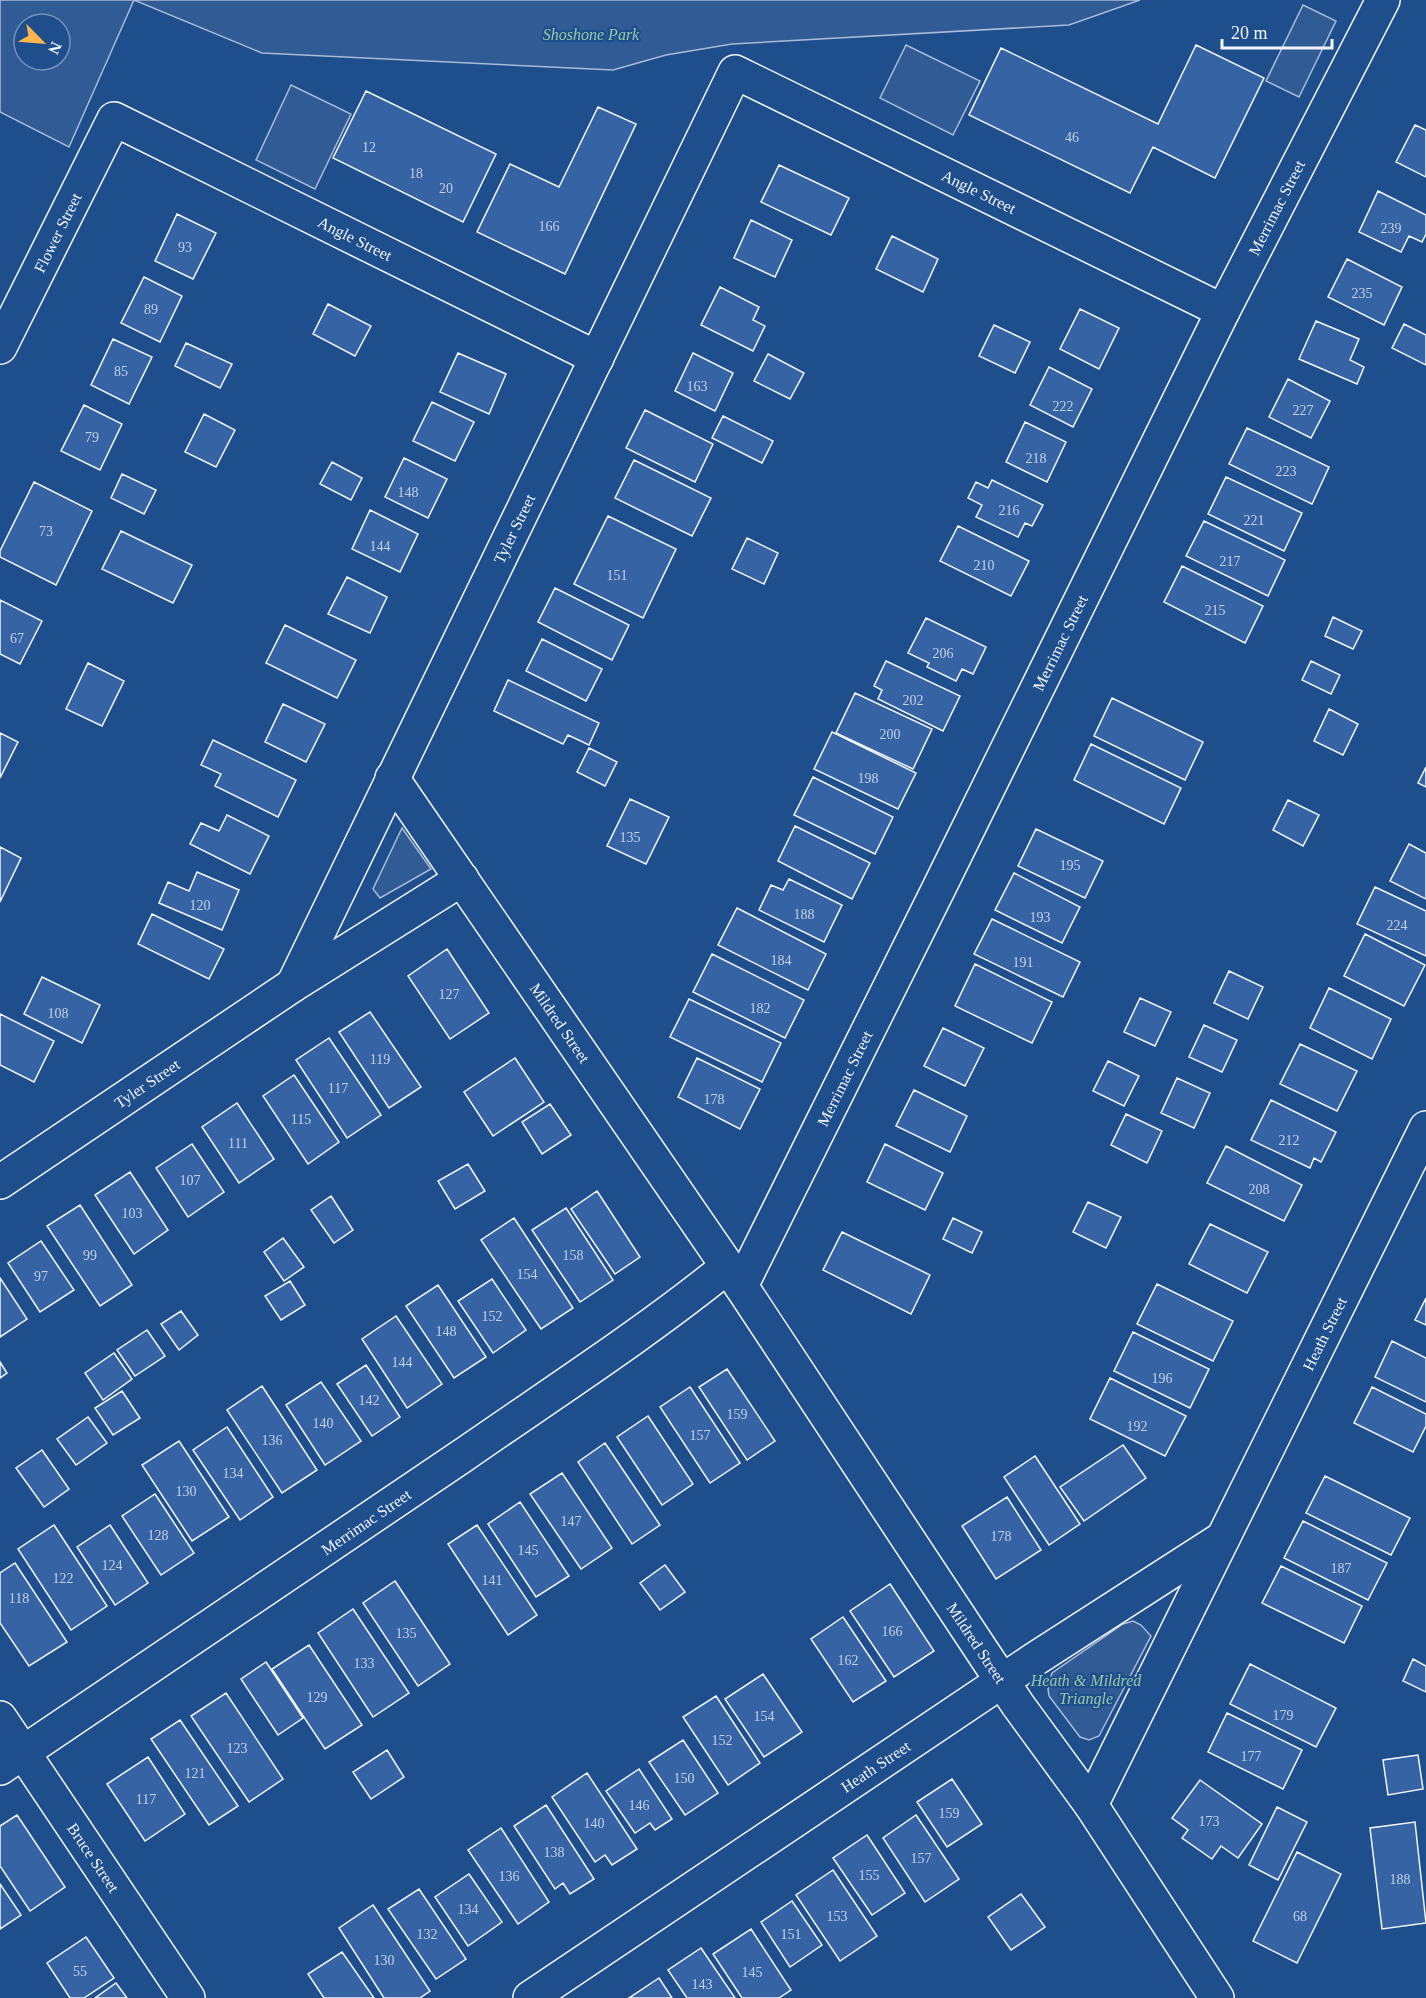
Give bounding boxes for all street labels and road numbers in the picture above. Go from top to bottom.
street label: Merrimac Street [1245,157,1308,258]
street label: Angle Street [939,166,1019,217]
street label: Flower Street [30,189,84,275]
street label: Angle Street [315,213,396,264]
street label: Tyler Street [490,491,538,566]
street label: Merrimac Street [1029,592,1091,693]
street label: Mildred Street [527,980,594,1066]
street label: Merrimac Street [813,1027,875,1129]
street label: Tyler Street [111,1055,183,1111]
street label: Heath Street [1299,1294,1350,1373]
street label: Merrimac Street [318,1485,414,1558]
street label: Mildred Street [944,1599,1010,1687]
street label: Heath Street [838,1737,914,1795]
street label: Bruce Street [64,1820,123,1896]

